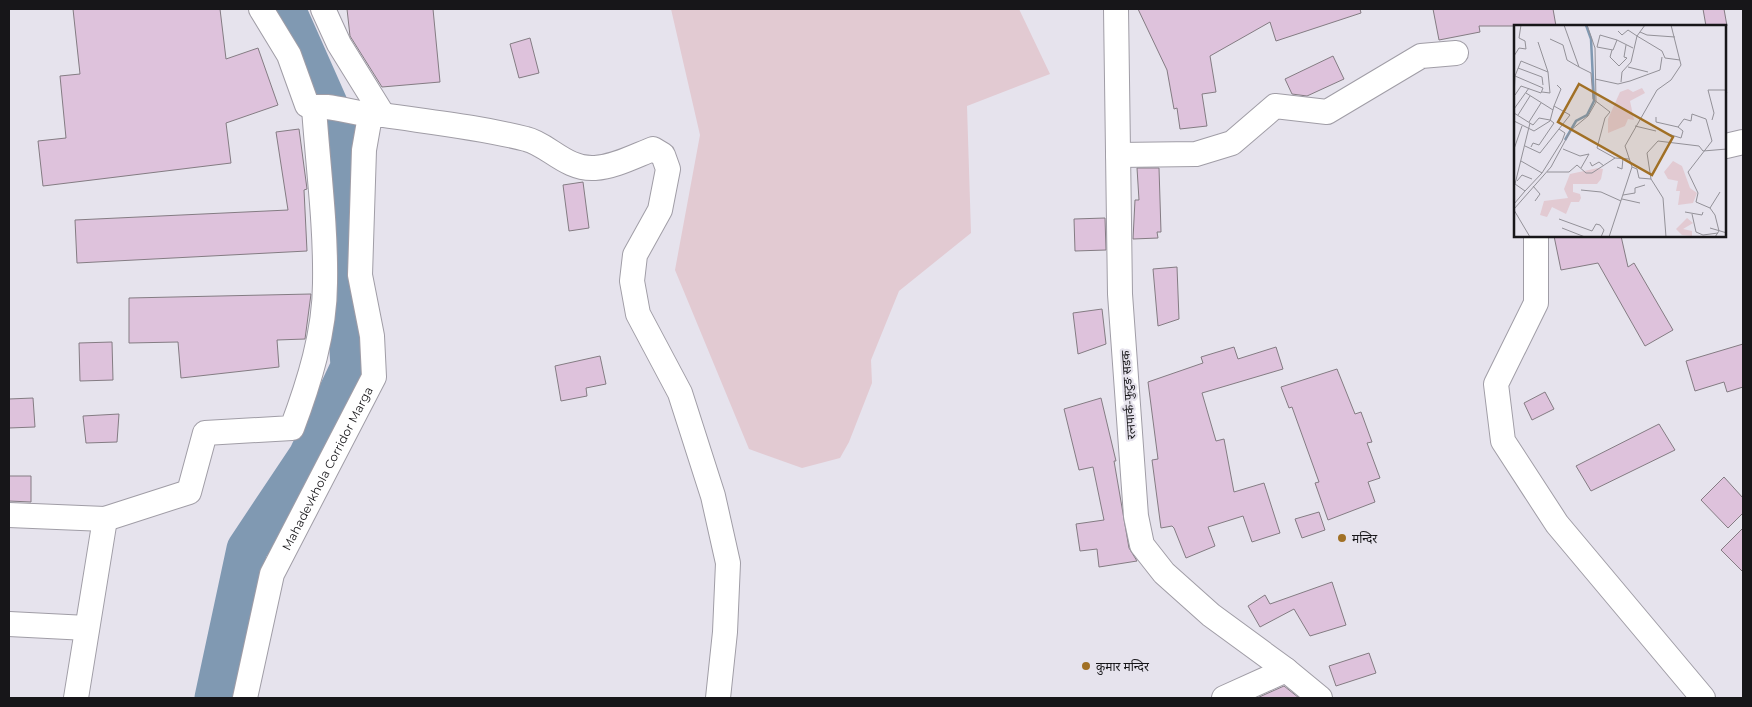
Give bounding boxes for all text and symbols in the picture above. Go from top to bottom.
inset map [1514,25,1727,238]
street label: रत्नपार्क-फुटुङ सडक [1117,349,1140,440]
street label: Mahadevkhola Corridor Marga [278,384,375,553]
place label: मन्दिर [1352,531,1378,546]
marker: मन्दिर [1336,532,1348,544]
place label: कुमार मन्दिर [1096,659,1150,675]
marker: कुमार मन्दिर [1080,660,1092,672]

